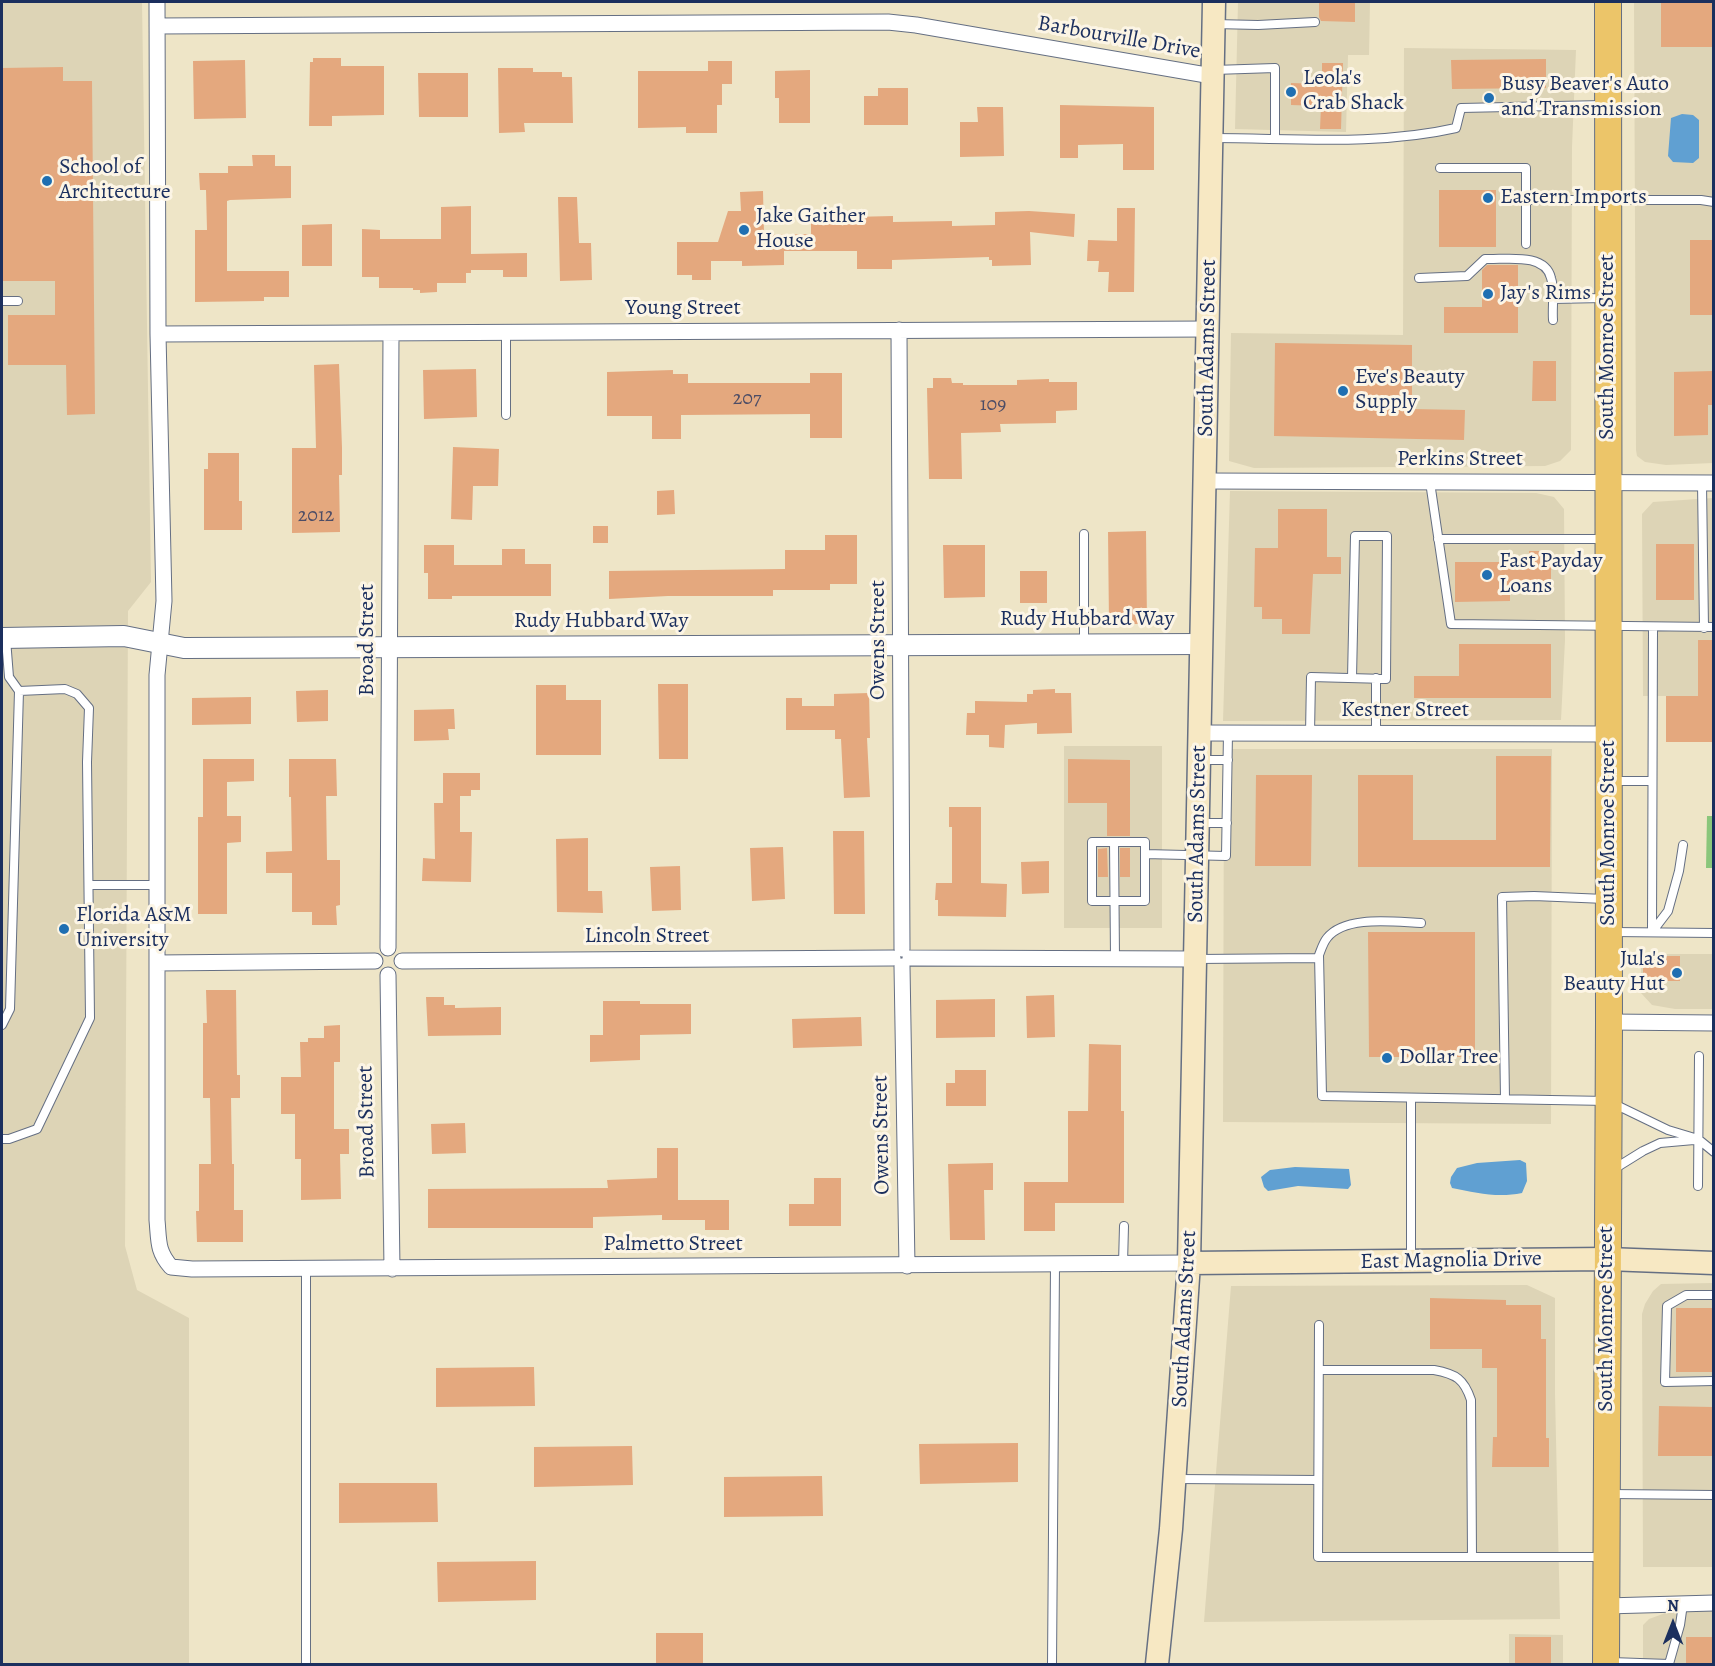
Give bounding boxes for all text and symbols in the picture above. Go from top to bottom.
street label: Barbourville Drive [1035,11,1203,65]
place label: Leola's Crab Shack [1303,66,1404,118]
place label: Busy Beaver's Auto and Transmission [1501,72,1669,124]
marker: Leola's Crab Shack [1284,85,1298,99]
marker: Busy Beaver's Auto and Transmission [1482,91,1496,105]
place label: School of Architecture [59,155,171,206]
marker: School of Architecture [40,174,54,188]
place label: Eastern Imports [1500,185,1647,211]
marker: Eastern Imports [1481,191,1495,205]
place label: Jake Gaither House [756,204,866,255]
marker: Jake Gaither House [737,223,751,237]
street label: South Monroe Street [1595,254,1621,440]
street label: South Adams Street [1193,259,1223,437]
place label: Jay's Rims [1500,281,1591,307]
marker: Jay's Rims [1481,287,1495,301]
street label: Young Street [625,296,741,322]
place label: Eve's Beauty Supply [1355,365,1465,416]
marker: Eve's Beauty Supply [1336,384,1350,398]
house number: 207 [733,387,761,411]
house number: 109 [980,393,1006,417]
street label: Perkins Street [1397,447,1523,473]
house number: 2012 [298,504,334,528]
place label: Fast Payday Loans [1499,549,1602,600]
marker: Fast Payday Loans [1480,568,1494,582]
street label: Owens Street [866,580,892,700]
street label: Broad Street [355,584,381,696]
street label: Rudy Hubbard Way [1000,607,1174,633]
street label: Rudy Hubbard Way [514,609,688,635]
street label: Kestner Street [1341,698,1469,724]
street label: South Monroe Street [1596,740,1622,926]
street label: South Adams Street [1183,745,1213,923]
place label: Florida A&M University [76,903,192,954]
marker: Florida A&M University [57,922,71,936]
street label: Lincoln Street [584,924,710,950]
place label: Jula's Beauty Hut [1563,947,1665,998]
marker: Jula's Beauty Hut [1670,966,1684,980]
place label: Dollar Tree [1399,1045,1498,1071]
marker: Dollar Tree [1380,1051,1394,1065]
street label: Broad Street [353,1065,381,1179]
street label: Owens Street [868,1075,896,1195]
street label: South Monroe Street [1594,1226,1620,1412]
street label: South Adams Street [1167,1230,1203,1408]
street label: Palmetto Street [603,1232,743,1258]
street label: East Magnolia Drive [1360,1246,1542,1276]
north arrow [1643,1594,1703,1654]
text: N [1667,1595,1679,1617]

